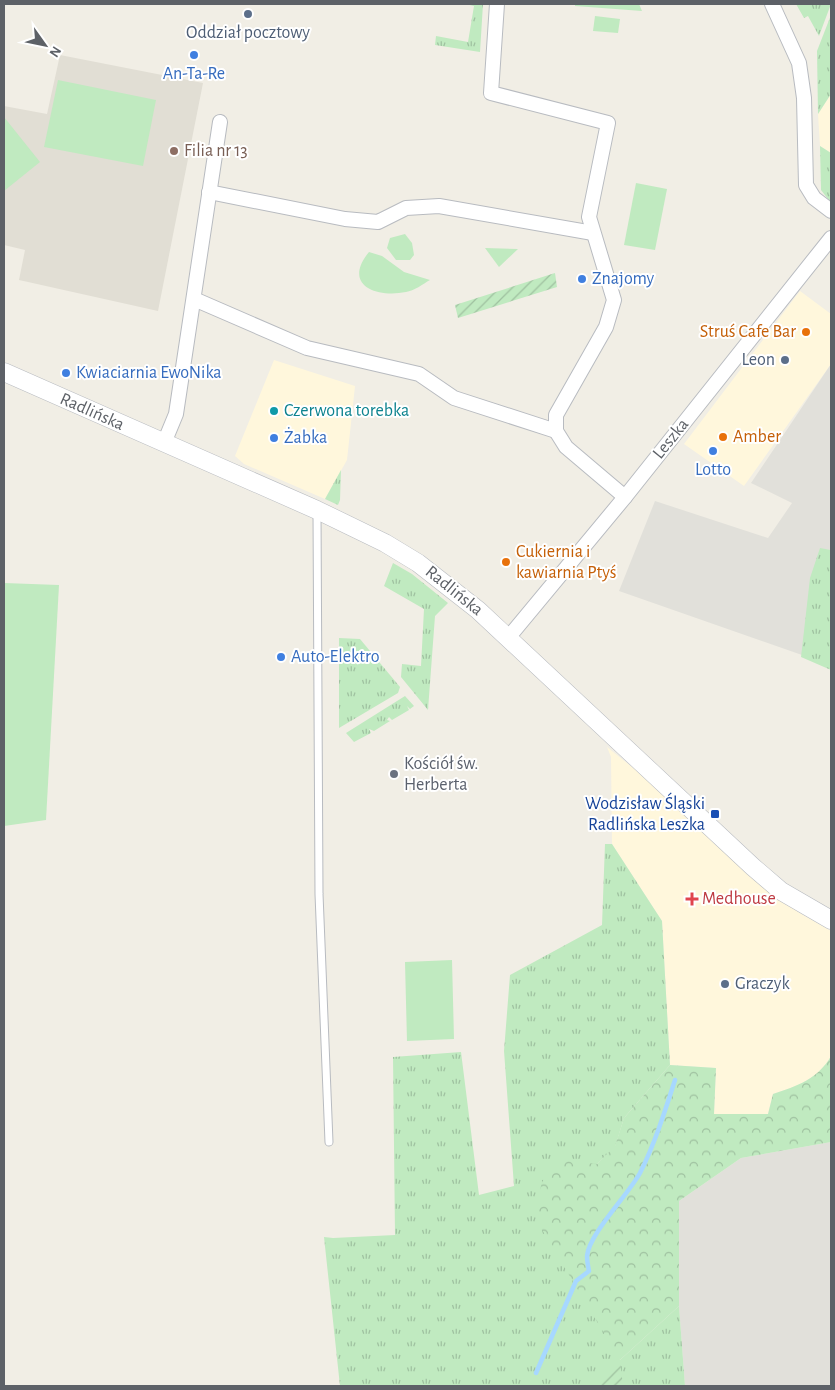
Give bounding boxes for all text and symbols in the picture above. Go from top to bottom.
marker: Oddział pocztowy [242,8,254,20]
north arrow [20,20,70,70]
place label: Oddział pocztowy [186,24,310,42]
text: N [47,44,64,59]
marker: An-Ta-Re [188,49,200,61]
place label: An-Ta-Re [163,65,225,83]
place label: Filia nr 13 [184,142,248,160]
marker: Filia nr 13 [168,145,180,157]
place label: Znajomy [592,270,655,288]
marker: Znajomy [576,273,588,285]
place label: Struś Cafe Bar [700,323,796,341]
marker: Struś Cafe Bar [800,326,812,338]
place label: Leon [742,351,775,369]
marker: Leon [779,354,791,366]
place label: Kwiaciarnia EwoNika [76,364,222,382]
marker: Kwiaciarnia EwoNika [60,367,72,379]
street label: Radlińska [57,390,127,434]
place label: Czerwona torebka [284,402,409,420]
marker: Czerwona torebka [268,405,280,417]
street label: Leszka [650,416,692,462]
place label: Żabka [284,427,327,447]
place label: Amber [733,428,781,446]
marker: Amber [717,431,729,443]
marker: Żabka [268,432,280,444]
marker: Lotto [707,445,719,457]
place label: Lotto [695,461,731,479]
place label: Cukiernia i kawiarnia Ptyś [516,543,617,582]
marker: Cukiernia i kawiarnia Ptyś [500,556,512,568]
street label: Radlińska [422,563,486,619]
place label: Auto-Elektro [291,648,380,666]
marker: Auto-Elektro [275,651,287,663]
place label: Kościół św. Herberta [404,755,478,794]
marker: Kościół św. Herberta [388,768,400,780]
place label: Wodzisław Śląski Radlińska Leszka [585,792,705,834]
marker: Wodzisław Śląski Radlińska Leszka [709,808,721,820]
place label: Medhouse [702,890,776,908]
marker: Medhouse [686,893,698,905]
place label: Graczyk [735,975,790,993]
marker: Graczyk [719,978,731,990]

